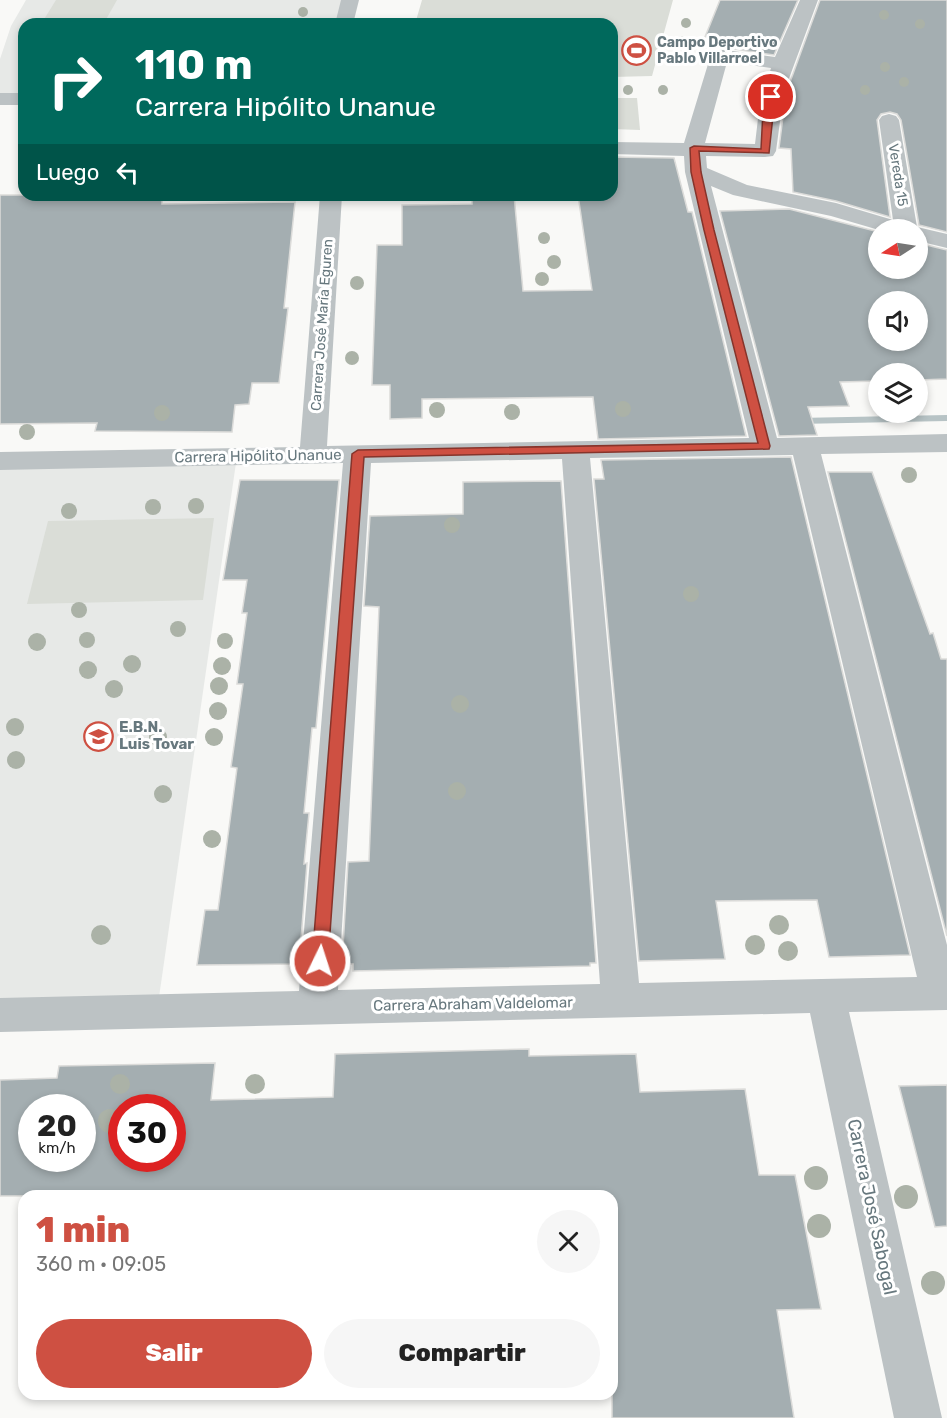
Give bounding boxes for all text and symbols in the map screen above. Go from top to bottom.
sports icon: Campo Deportivo Pablo Villarroel [620,34,652,66]
place label: Campo Deportivo Pablo Villarroel [657,34,778,67]
text: 110 m [135,40,253,90]
icon: right [36,42,114,120]
pin [745,71,796,122]
icon: arrive [754,80,787,113]
text: Carrera Hipólito Unanue [135,91,436,123]
street label: Vereda 15 [885,143,911,207]
icon: left [111,156,144,189]
text: Luego [36,159,99,186]
north arrow [868,219,928,279]
map controls [868,219,928,423]
street label: Carrera José María Eguren [308,238,336,412]
button: sound [868,291,928,351]
button: layers [868,363,928,423]
street label: Carrera Hipólito Unanue [174,446,342,466]
place label: E.B.N. Luis Tovar [119,718,194,753]
school or university icon: E.B.N. Luis Tovar [82,720,114,752]
position arrow [288,929,352,993]
street label: Carrera Abraham Valdelomar [373,993,573,1015]
speed limit sign: 30 [108,1094,186,1172]
text: 20 [37,1108,77,1144]
street label: Carrera José Sabogal [843,1117,901,1297]
text: km/h [38,1139,76,1157]
text: 1 min [36,1208,130,1251]
button: close [537,1210,600,1273]
text: 360 m · 09:05 [36,1252,166,1276]
button: Salir [36,1319,312,1388]
button: Compartir [324,1319,600,1388]

